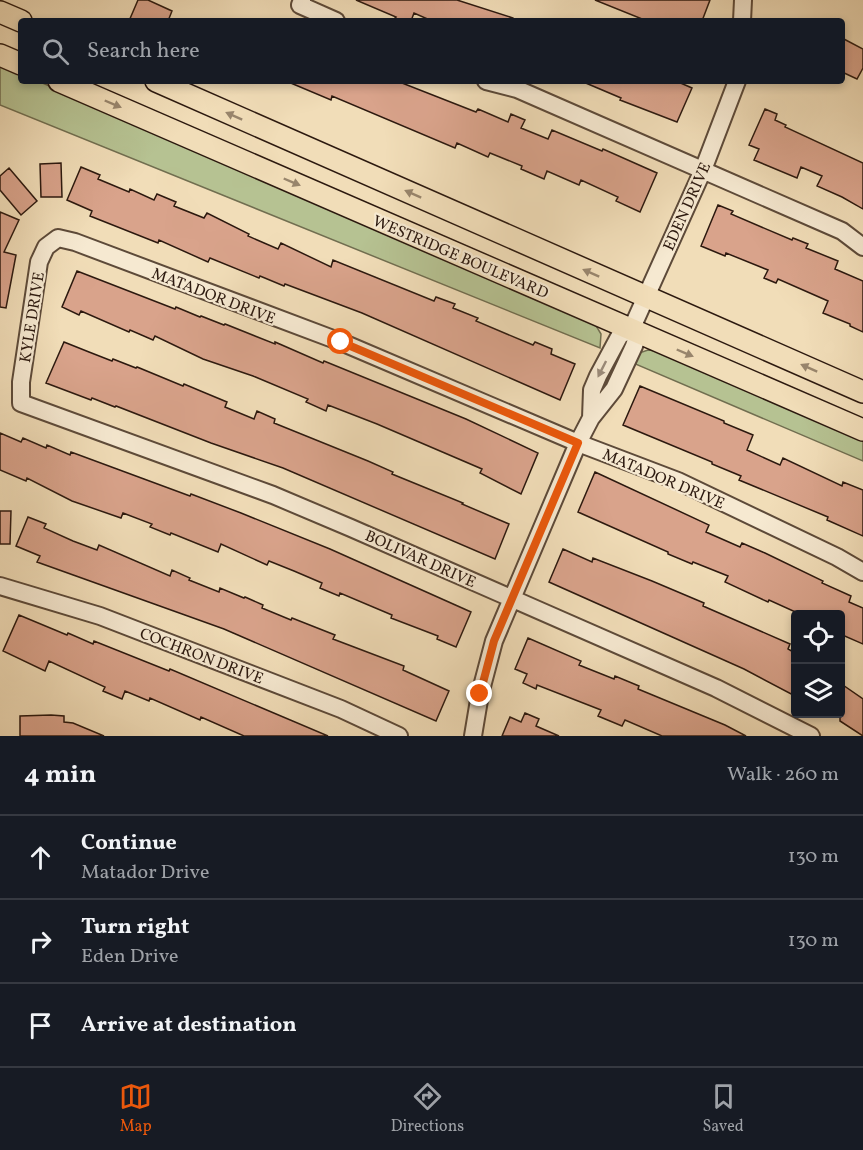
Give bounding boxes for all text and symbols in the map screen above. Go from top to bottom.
search box [18,18,845,84]
icon: search [39,35,72,68]
text: Search here [87,36,200,67]
one-way arrow [104,100,121,109]
one-way arrow [226,111,243,120]
street label: EDEN DRIVE [658,159,717,255]
one-way arrow [283,177,301,187]
one-way arrow [404,190,421,199]
street label: WESTRIDGE BOULEVARD [369,211,552,305]
street label: MATADOR DRIVE [148,263,278,331]
one-way arrow [582,268,600,278]
street label: KYLE DRIVE [15,270,51,364]
route start [327,328,353,354]
one-way arrow [676,348,694,358]
one-way arrow [597,360,607,378]
one-way arrow [801,364,818,373]
street label: MATADOR DRIVE [599,444,728,516]
street label: BOLIVAR DRIVE [361,525,479,594]
map controls [791,610,845,718]
button: locate [791,610,845,664]
street label: COCHRON DRIVE [136,623,266,691]
button: layers [791,664,845,718]
route end [466,680,492,706]
text: 4 min [24,757,96,793]
text: Walk · 260 m [727,761,839,789]
text: Continue [81,828,177,859]
icon: ahead [24,841,57,874]
text: 130 m [788,843,839,871]
text: Matador Drive [81,859,209,887]
text: Turn right [81,912,189,943]
icon: right [24,925,57,958]
text: 130 m [788,927,839,955]
text: Eden Drive [81,943,179,971]
icon: arrive [24,1009,57,1042]
text: Arrive at destination [81,1010,297,1041]
tab: Map [119,1080,152,1138]
tab: Directions [391,1080,464,1138]
tab: Saved [703,1080,744,1138]

